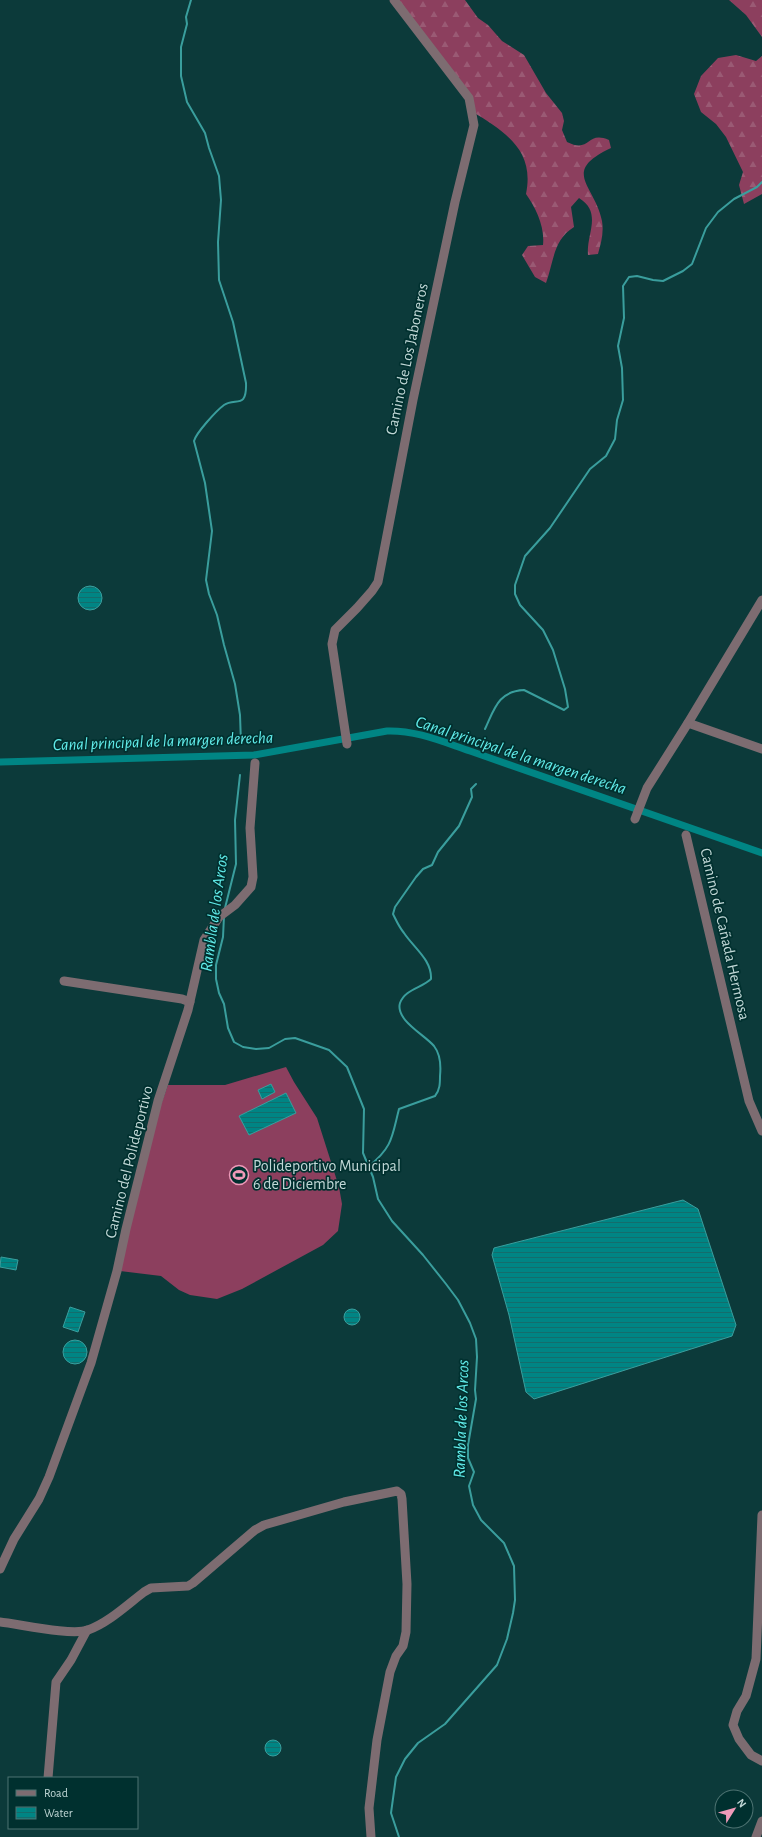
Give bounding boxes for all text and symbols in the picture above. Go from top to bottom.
street label: Camino de Los Jaboneros [383,282,431,436]
water label: Canal principal de la margen derecha [413,713,628,798]
water label: Canal principal de la margen derecha [53,729,273,754]
street label: Camino de Cañada Hermosa [697,846,753,1022]
water label: Rambla de los Arcos [197,853,231,973]
street label: Camino del Polideportivo [102,1084,156,1240]
place label: Polideportivo Municipal 6 de Diciembre [253,1158,401,1192]
sports icon: Polideportivo Municipal 6 de Diciembre [228,1164,250,1186]
water label: Rambla de los Arcos [450,1359,472,1478]
legend [8,1777,138,1829]
text: Road [44,1787,68,1799]
north arrow [714,1789,754,1829]
text: N [735,1797,748,1810]
text: Water [44,1807,73,1819]

